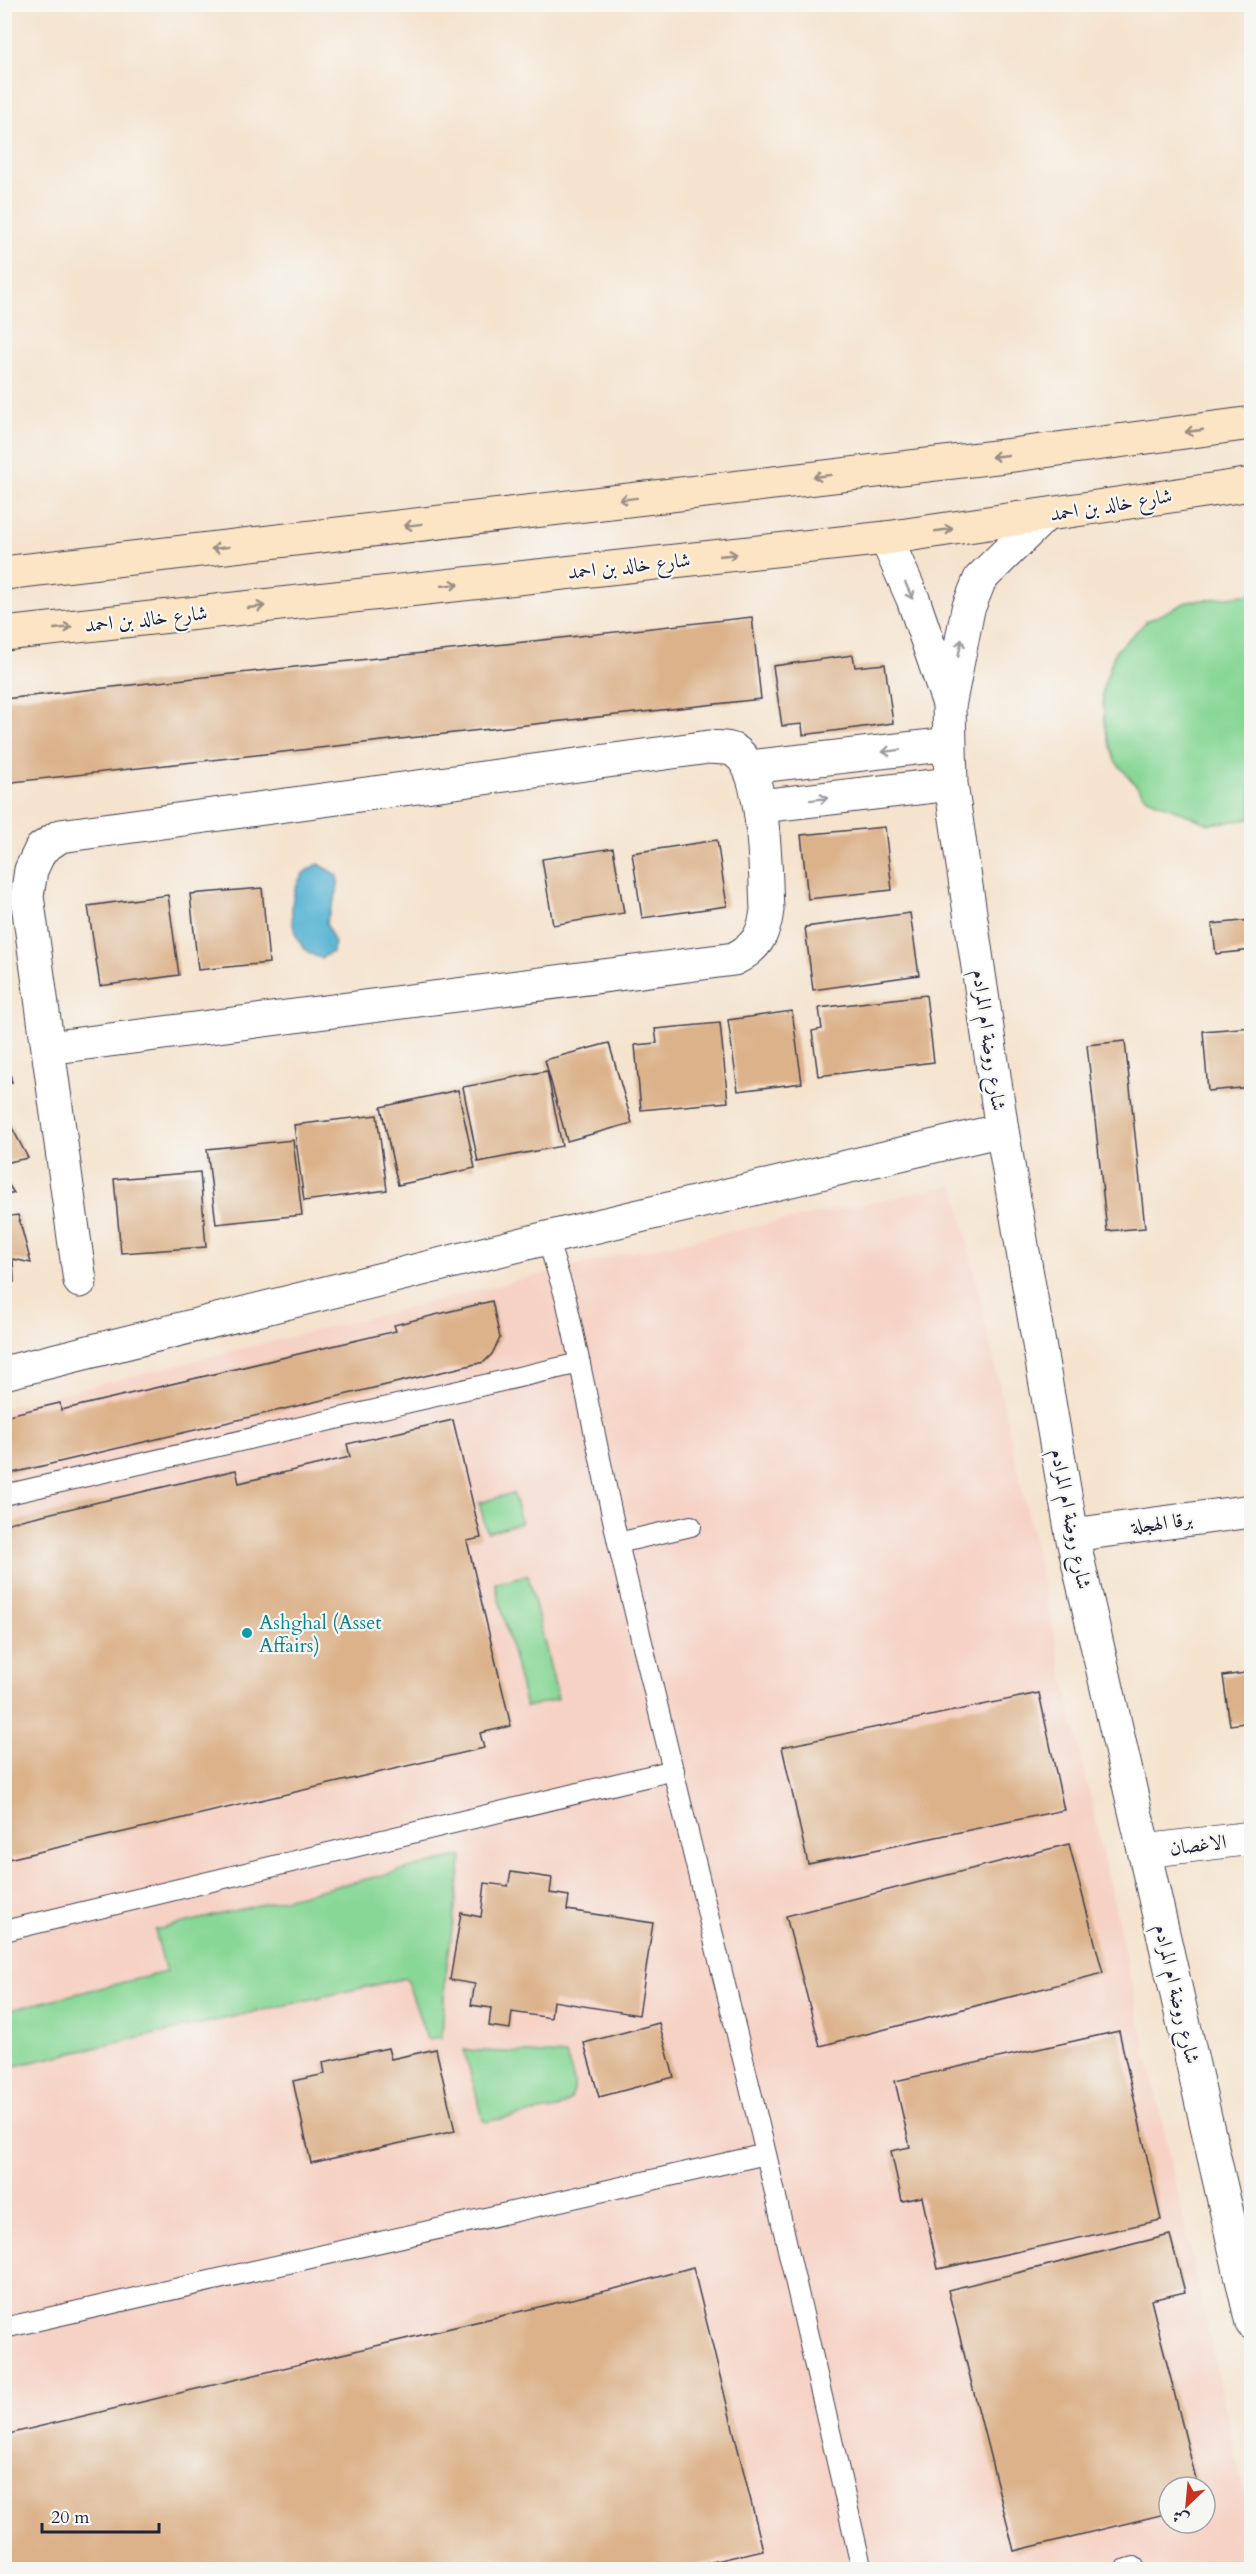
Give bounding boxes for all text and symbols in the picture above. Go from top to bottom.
one-way arrow [1184,426,1204,437]
one-way arrow [991,451,1011,462]
one-way arrow [812,471,832,482]
street label: شارع خالد بن احمد [1048,482,1175,532]
one-way arrow [619,494,638,505]
one-way arrow [404,519,424,530]
one-way arrow [934,524,954,535]
one-way arrow [210,542,230,553]
street label: شارع خالد بن احمد [566,546,692,590]
one-way arrow [717,549,737,560]
one-way arrow [440,580,460,591]
one-way arrow [904,582,916,600]
street label: شارع خالد بن احمد [83,599,209,643]
one-way arrow [246,601,266,612]
one-way arrow [52,622,72,633]
one-way arrow [955,639,966,659]
one-way arrow [882,746,902,757]
one-way arrow [808,794,828,805]
street label: شارع روضة ام المرادم [962,968,1012,1113]
street label: شارع روضة ام المرادم [1040,1447,1098,1592]
street label: برقا الهجلة [1129,1505,1195,1541]
place label: Ashghal (Asset Affairs) [259,1609,382,1659]
marker: Ashghal (Asset Affairs) [240,1626,254,1640]
street label: الاغصان [1168,1828,1228,1862]
street label: شارع روضة ام المرادم [1144,1922,1206,2067]
north arrow [1157,2475,1217,2535]
scale bar [42,2496,159,2534]
text: ش [1169,2504,1193,2531]
text: 20 m [51,2505,90,2530]

